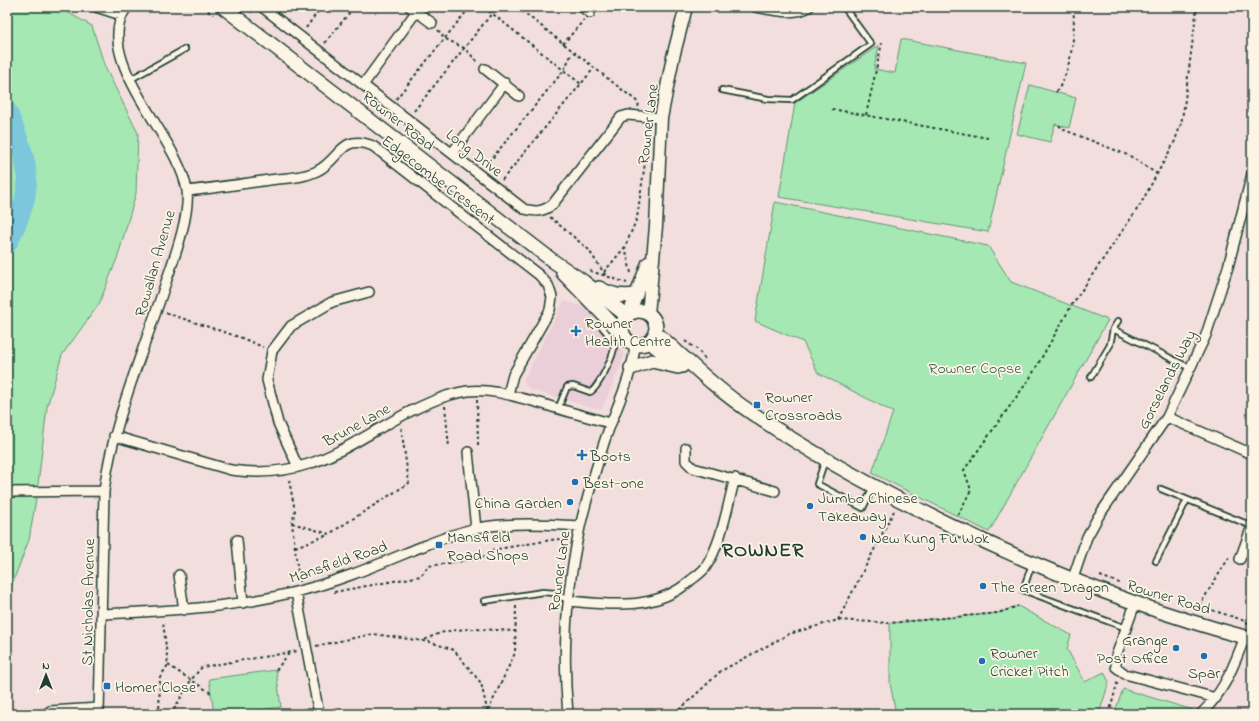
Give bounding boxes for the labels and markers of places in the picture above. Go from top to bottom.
place label: Rowner Health Centre [585,312,672,354]
marker: Rowner Health Centre [570,325,582,337]
place label: Rowner Crossroads [765,386,842,428]
marker: Rowner Crossroads [752,400,762,410]
place label: Boots [589,445,631,469]
marker: Boots [577,450,587,460]
place label: Best-one [582,472,645,496]
marker: Best-one [570,477,580,487]
place label: Jumbo Chinese Takeaway [818,487,919,529]
place label: China Garden [475,492,562,516]
marker: China Garden [565,497,575,507]
marker: Jumbo Chinese Takeaway [805,501,815,511]
place label: Mansfield Road Shops [447,526,529,568]
place label: New Kung Fu Wok [871,527,990,551]
marker: New Kung Fu Wok [858,532,868,542]
marker: Mansfield Road Shops [434,540,444,550]
place label: The Green Dragon [991,576,1109,600]
marker: The Green Dragon [978,581,988,591]
place label: Grange Post Office [1097,629,1169,671]
place label: Rowner Cricket Pitch [990,642,1069,684]
marker: Grange Post Office [1171,643,1181,653]
marker: Spar [1199,651,1209,661]
marker: Rowner Cricket Pitch [977,656,987,666]
place label: Spar [1188,662,1220,686]
place label: Homer Close [115,676,197,700]
marker: Homer Close [102,681,112,691]

